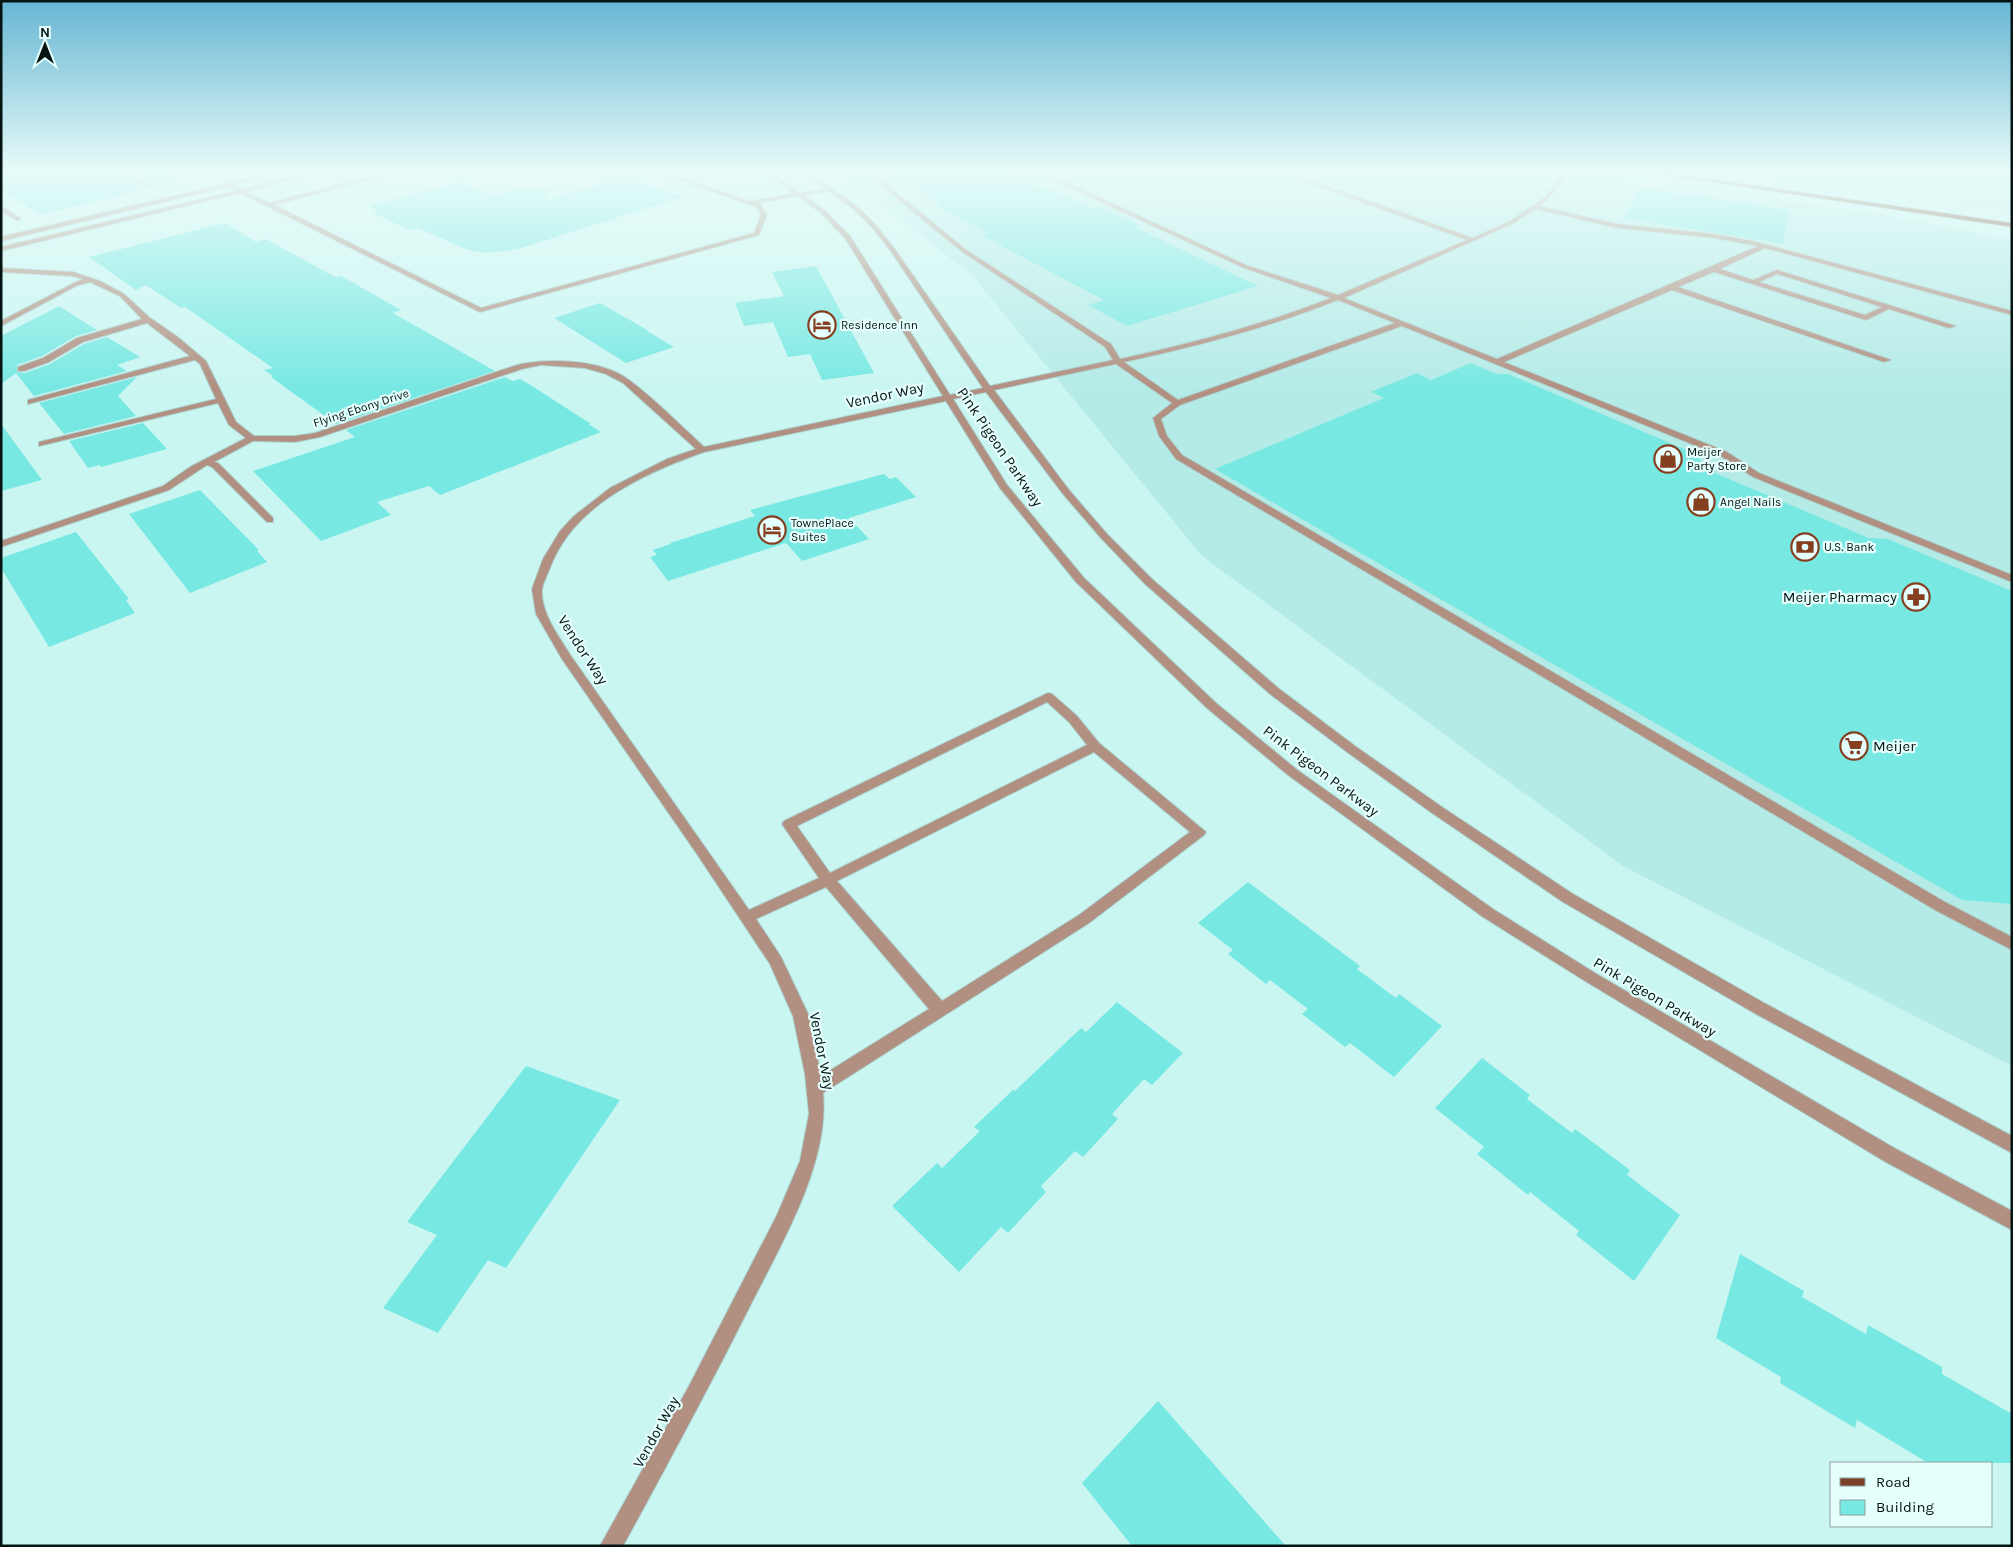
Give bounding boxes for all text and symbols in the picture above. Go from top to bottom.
north arrow [20,20,70,70]
text: N [40,24,50,41]
hotel icon: Residence Inn [807,310,837,340]
place label: Residence Inn [841,318,918,332]
street label: Vendor Way [845,378,926,412]
street label: Pink Pigeon Parkway [953,384,1047,510]
street label: Flying Ebony Drive [311,386,411,430]
shop icon: Meijer Party Store [1653,444,1683,474]
place label: Meijer Party Store [1687,445,1746,473]
shop icon: Angel Nails [1686,487,1716,517]
place label: Angel Nails [1720,495,1781,509]
hotel icon: TownePlace Suites [757,515,787,545]
place label: TownePlace Suites [791,516,854,544]
bank icon: U.S. Bank [1790,532,1820,562]
place label: U.S. Bank [1824,540,1875,554]
pharmacy icon: Meijer Pharmacy [1901,582,1931,612]
place label: Meijer Pharmacy [1783,588,1897,606]
street label: Vendor Way [554,612,612,688]
street label: Pink Pigeon Parkway [1260,722,1382,820]
supermarket icon: Meijer [1839,731,1869,761]
place label: Meijer [1873,737,1916,755]
street label: Pink Pigeon Parkway [1590,953,1720,1041]
street label: Vendor Way [806,1011,838,1091]
street label: Vendor Way [629,1393,683,1471]
legend [1830,1462,1993,1527]
text: Road [1876,1473,1911,1491]
text: Building [1876,1498,1934,1516]

